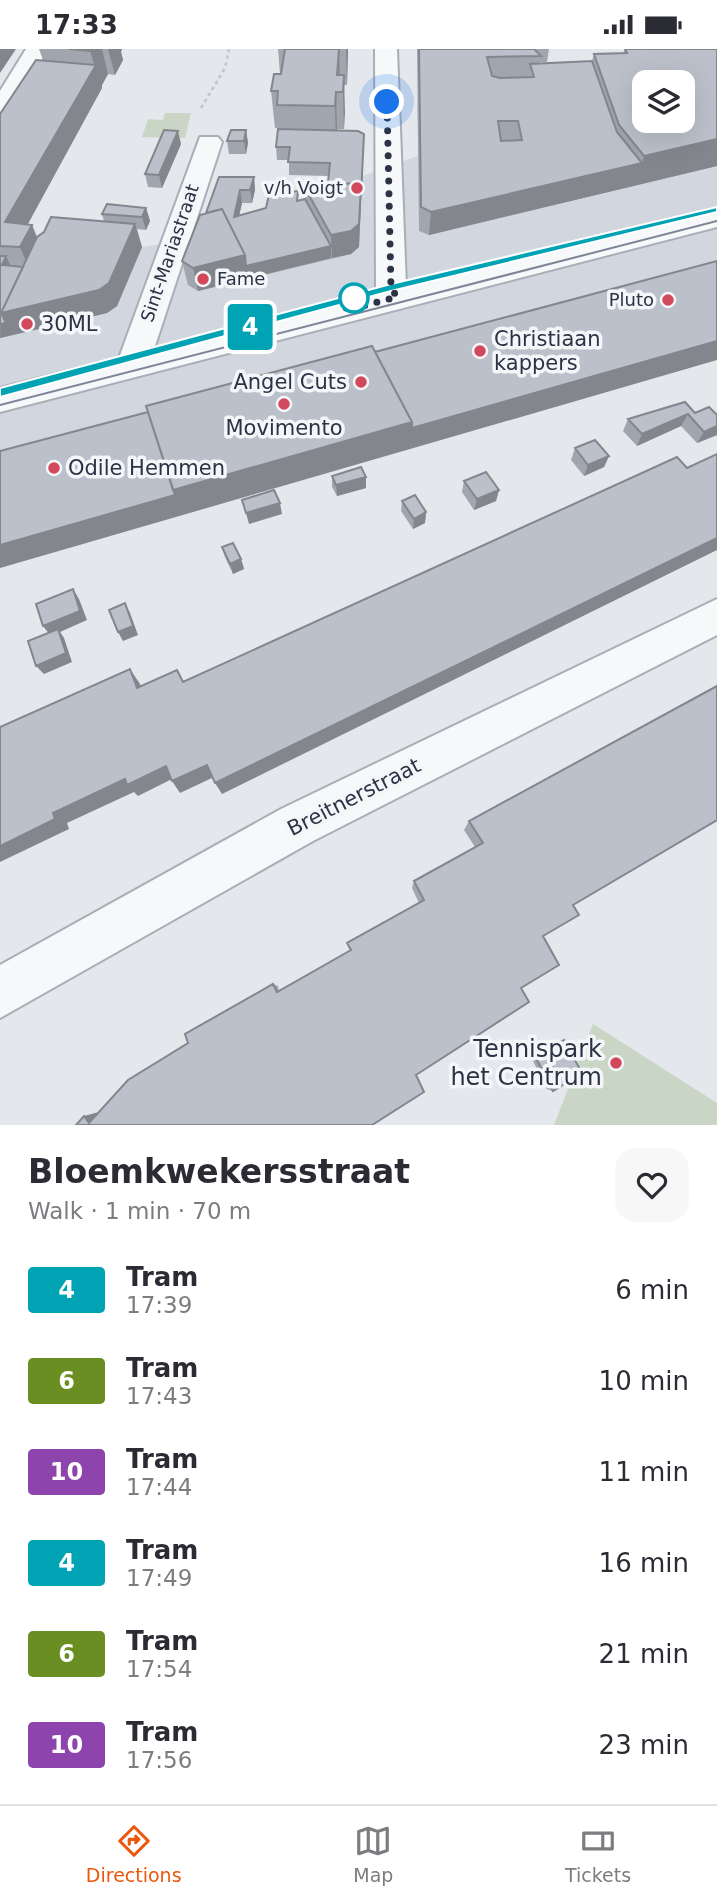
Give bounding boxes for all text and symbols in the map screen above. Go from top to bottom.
text: 17:33 [35,10,118,40]
map controls [632,70,695,133]
button: layers [632,70,695,133]
your location [369,84,404,119]
place label: v/h Voigt [264,177,343,198]
marker: v/h Voigt [349,180,365,196]
street label: Sint-Mariastraat [136,181,203,324]
place label: Fame [217,268,265,289]
marker: Fame [195,271,211,287]
unlabelled marker [339,283,369,313]
place label: Pluto [609,289,654,310]
marker: Pluto [660,292,676,308]
line badge: 4 [227,304,273,350]
place label: 30ML [41,312,98,336]
text: 4 [242,313,258,341]
marker: 30ML [19,316,35,332]
place label: Christiaan kappers [494,327,601,375]
marker: Christiaan kappers [472,343,488,359]
place label: Angel Cuts [233,370,347,394]
marker: Angel Cuts [353,374,369,390]
marker: Movimento [276,396,292,412]
place label: Movimento [226,416,343,440]
place label: Odile Hemmen [68,456,225,480]
marker: Odile Hemmen [46,460,62,476]
street label: Breitnerstraat [283,753,425,841]
place label: Tennispark het Centrum [450,1035,602,1091]
marker: Tennispark het Centrum [608,1055,624,1071]
button: heart [615,1148,689,1222]
text: Bloemkwekersstraat [28,1152,410,1191]
text: Walk · 1 min · 70 m [28,1198,251,1224]
text: Tram [126,1262,198,1292]
text: 6 min [615,1275,689,1305]
text: 4 [58,1276,75,1304]
text: 17:39 [126,1292,192,1318]
text: Tram [126,1353,198,1383]
text: 10 min [599,1366,689,1396]
text: 6 [58,1367,75,1395]
text: 17:43 [126,1383,192,1409]
text: Tram [126,1444,198,1474]
text: 11 min [599,1457,689,1487]
text: 10 [50,1458,83,1486]
text: 17:44 [126,1474,192,1500]
text: Tram [126,1535,198,1565]
text: 16 min [599,1548,689,1578]
text: 4 [58,1549,75,1577]
text: 17:49 [126,1565,192,1591]
text: Tram [126,1626,198,1656]
text: 21 min [599,1639,689,1669]
text: 6 [58,1640,75,1668]
text: 17:54 [126,1656,192,1682]
text: Tram [126,1717,198,1747]
text: 23 min [599,1730,689,1760]
text: 10 [50,1731,83,1759]
text: 17:56 [126,1747,192,1773]
tab: Directions [86,1822,182,1886]
tab: Map [353,1822,393,1886]
tab: Tickets [565,1822,631,1886]

